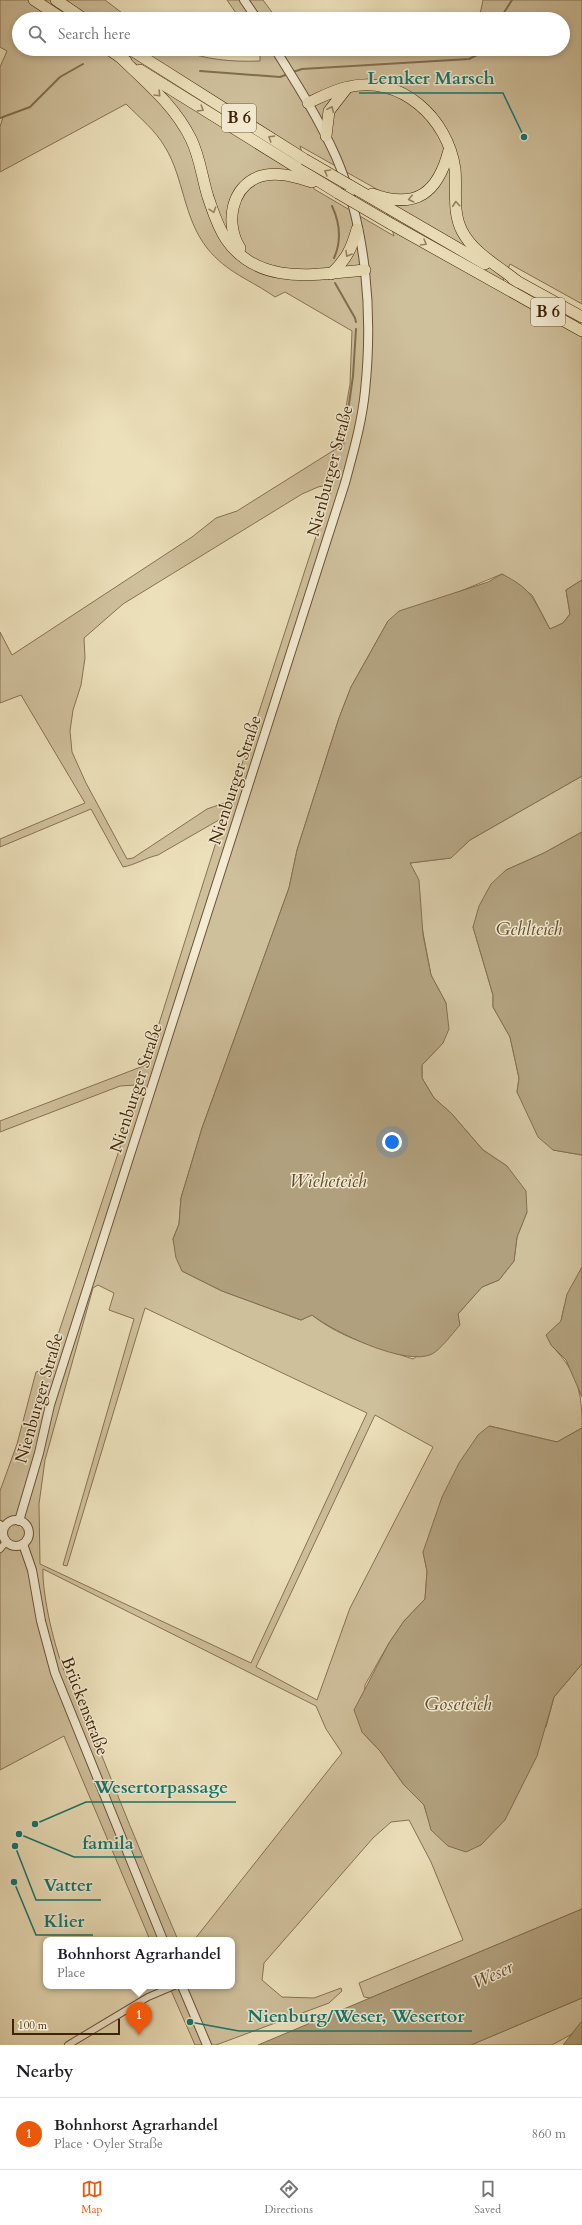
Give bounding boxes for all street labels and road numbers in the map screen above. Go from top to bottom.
road number: B 6 [222,104,256,132]
road number: B 6 [531,298,565,326]
street label: Nienburger Straße [301,403,359,539]
street label: Nienburger Straße [203,712,267,848]
street label: Nienburger Straße [104,1020,168,1156]
street label: Nienburger Straße [9,1330,69,1466]
street label: Brückenstraße [56,1653,114,1759]

